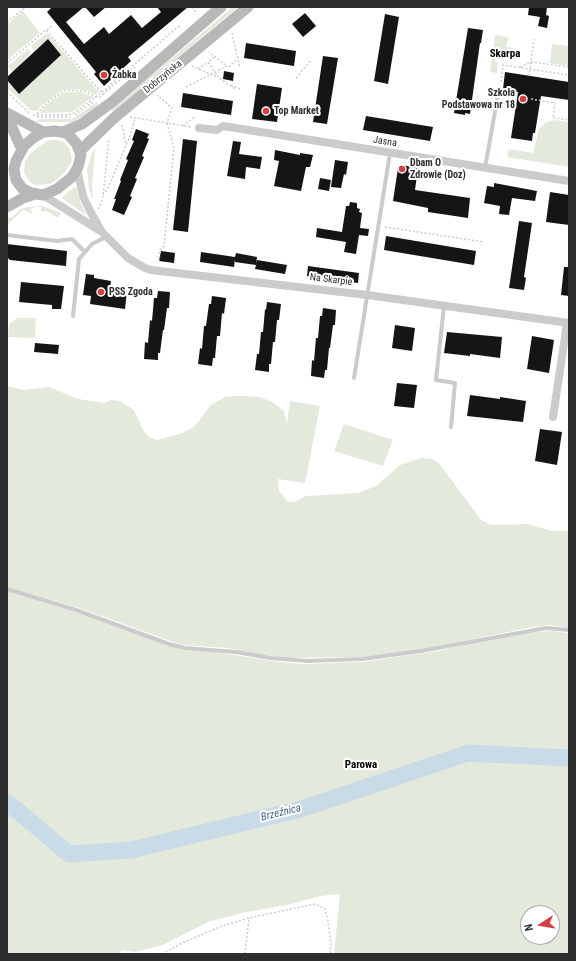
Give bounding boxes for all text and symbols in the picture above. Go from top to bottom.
district label: Skarpa [490,47,520,61]
street label: Dobrzyńska [141,58,185,96]
place label: Żabka [112,69,136,81]
marker: Żabka [99,70,109,80]
place label: Szkoła Podstawowa nr 18 [442,87,515,110]
marker: Szkoła Podstawowa nr 18 [518,94,528,104]
place label: Top Market [274,105,319,117]
marker: Top Market [261,106,271,116]
street label: Jasna [372,134,398,150]
place label: Dbam O Zdrowie (Doz) [410,157,466,180]
marker: Dbam O Zdrowie (Doz) [397,164,407,174]
street label: Na Skarpie [309,271,353,289]
place label: PSS Zgoda [109,286,153,298]
marker: PSS Zgoda [96,287,106,297]
district label: Parowa [345,758,377,772]
water label: Brzeźnica [260,802,302,824]
north arrow [520,905,560,945]
text: N [522,923,536,932]

